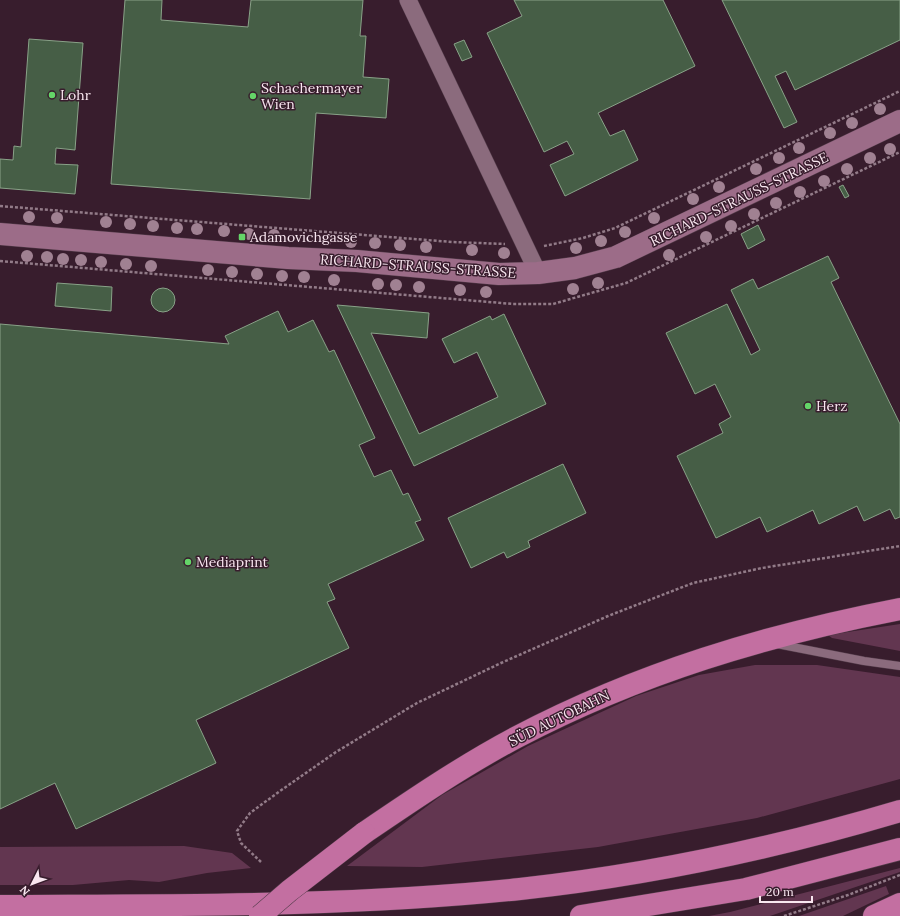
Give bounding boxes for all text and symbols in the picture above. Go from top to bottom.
place label: Schachermayer Wien [261,79,362,113]
place label: Lohr [60,86,91,104]
marker: Lohr [47,90,57,100]
marker: Schachermayer Wien [248,91,258,101]
street label: RICHARD-STRAUSS-STRASSE [647,148,831,250]
place label: Adamovichgasse [249,228,358,246]
marker: Adamovichgasse [237,232,247,242]
street label: RICHARD-STRAUSS-STRASSE [319,250,517,282]
place label: Herz [816,397,847,415]
marker: Herz [803,401,813,411]
place label: Mediaprint [196,553,269,571]
marker: Mediaprint [183,557,193,567]
street label: SÜD AUTOBAHN [506,686,613,750]
north arrow [12,864,52,904]
scale bar [760,878,812,904]
text: N [16,882,33,899]
text: 20 m [766,884,794,899]

